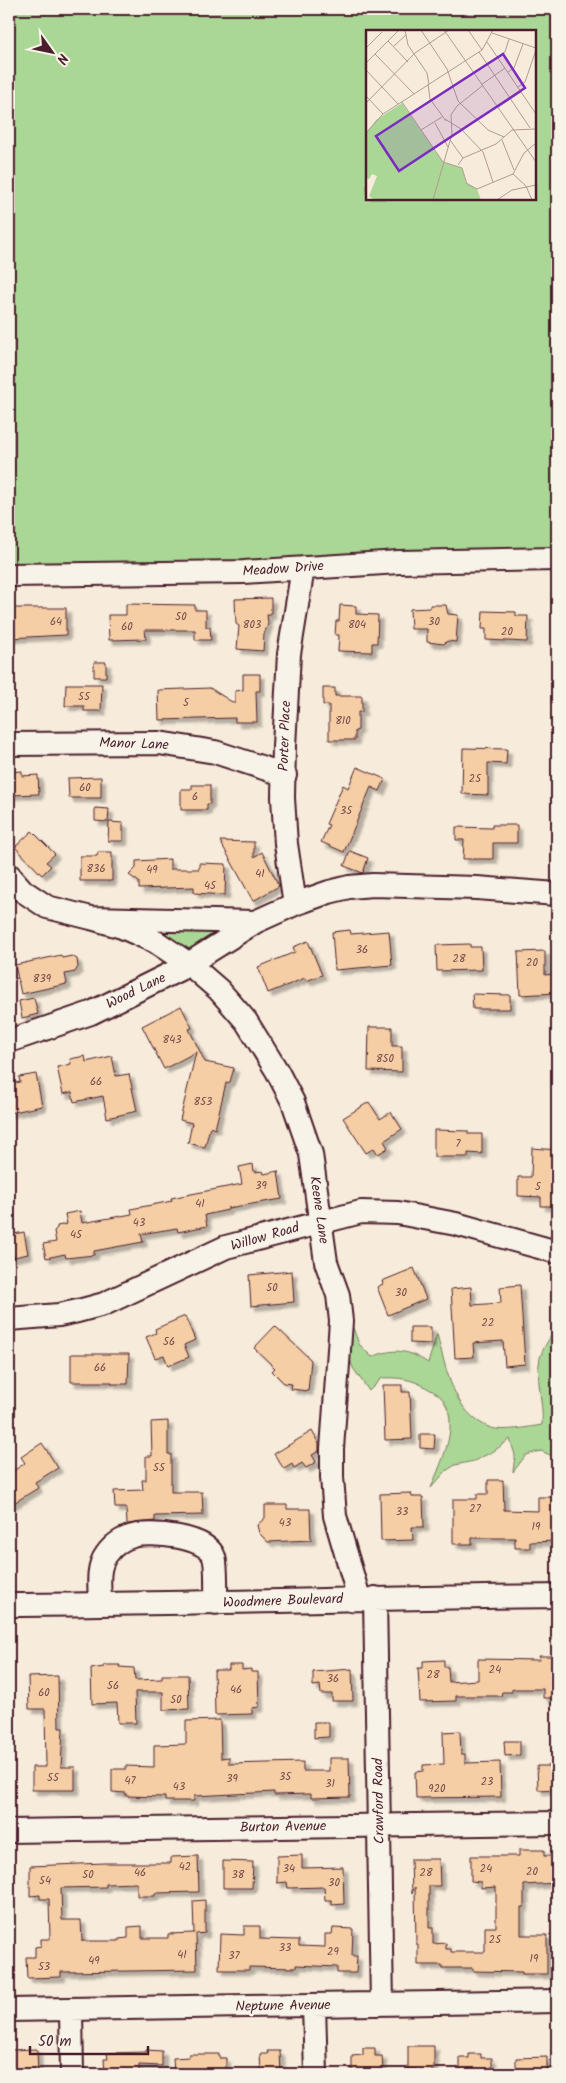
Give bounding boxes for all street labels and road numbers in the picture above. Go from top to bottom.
street label: Meadow Drive [242,555,325,583]
street label: Porter Place [273,700,297,772]
street label: Manor Lane [99,732,170,756]
street label: Wood Lane [102,967,170,1015]
street label: Keene Lane [303,1175,335,1246]
street label: Willow Road [228,1216,303,1257]
street label: Woodmere Boulevard [222,1588,345,1614]
street label: Crawford Road [367,1757,391,1844]
street label: Burton Avenue [240,1815,327,1839]
street label: Neptune Avenue [235,1994,331,2018]

